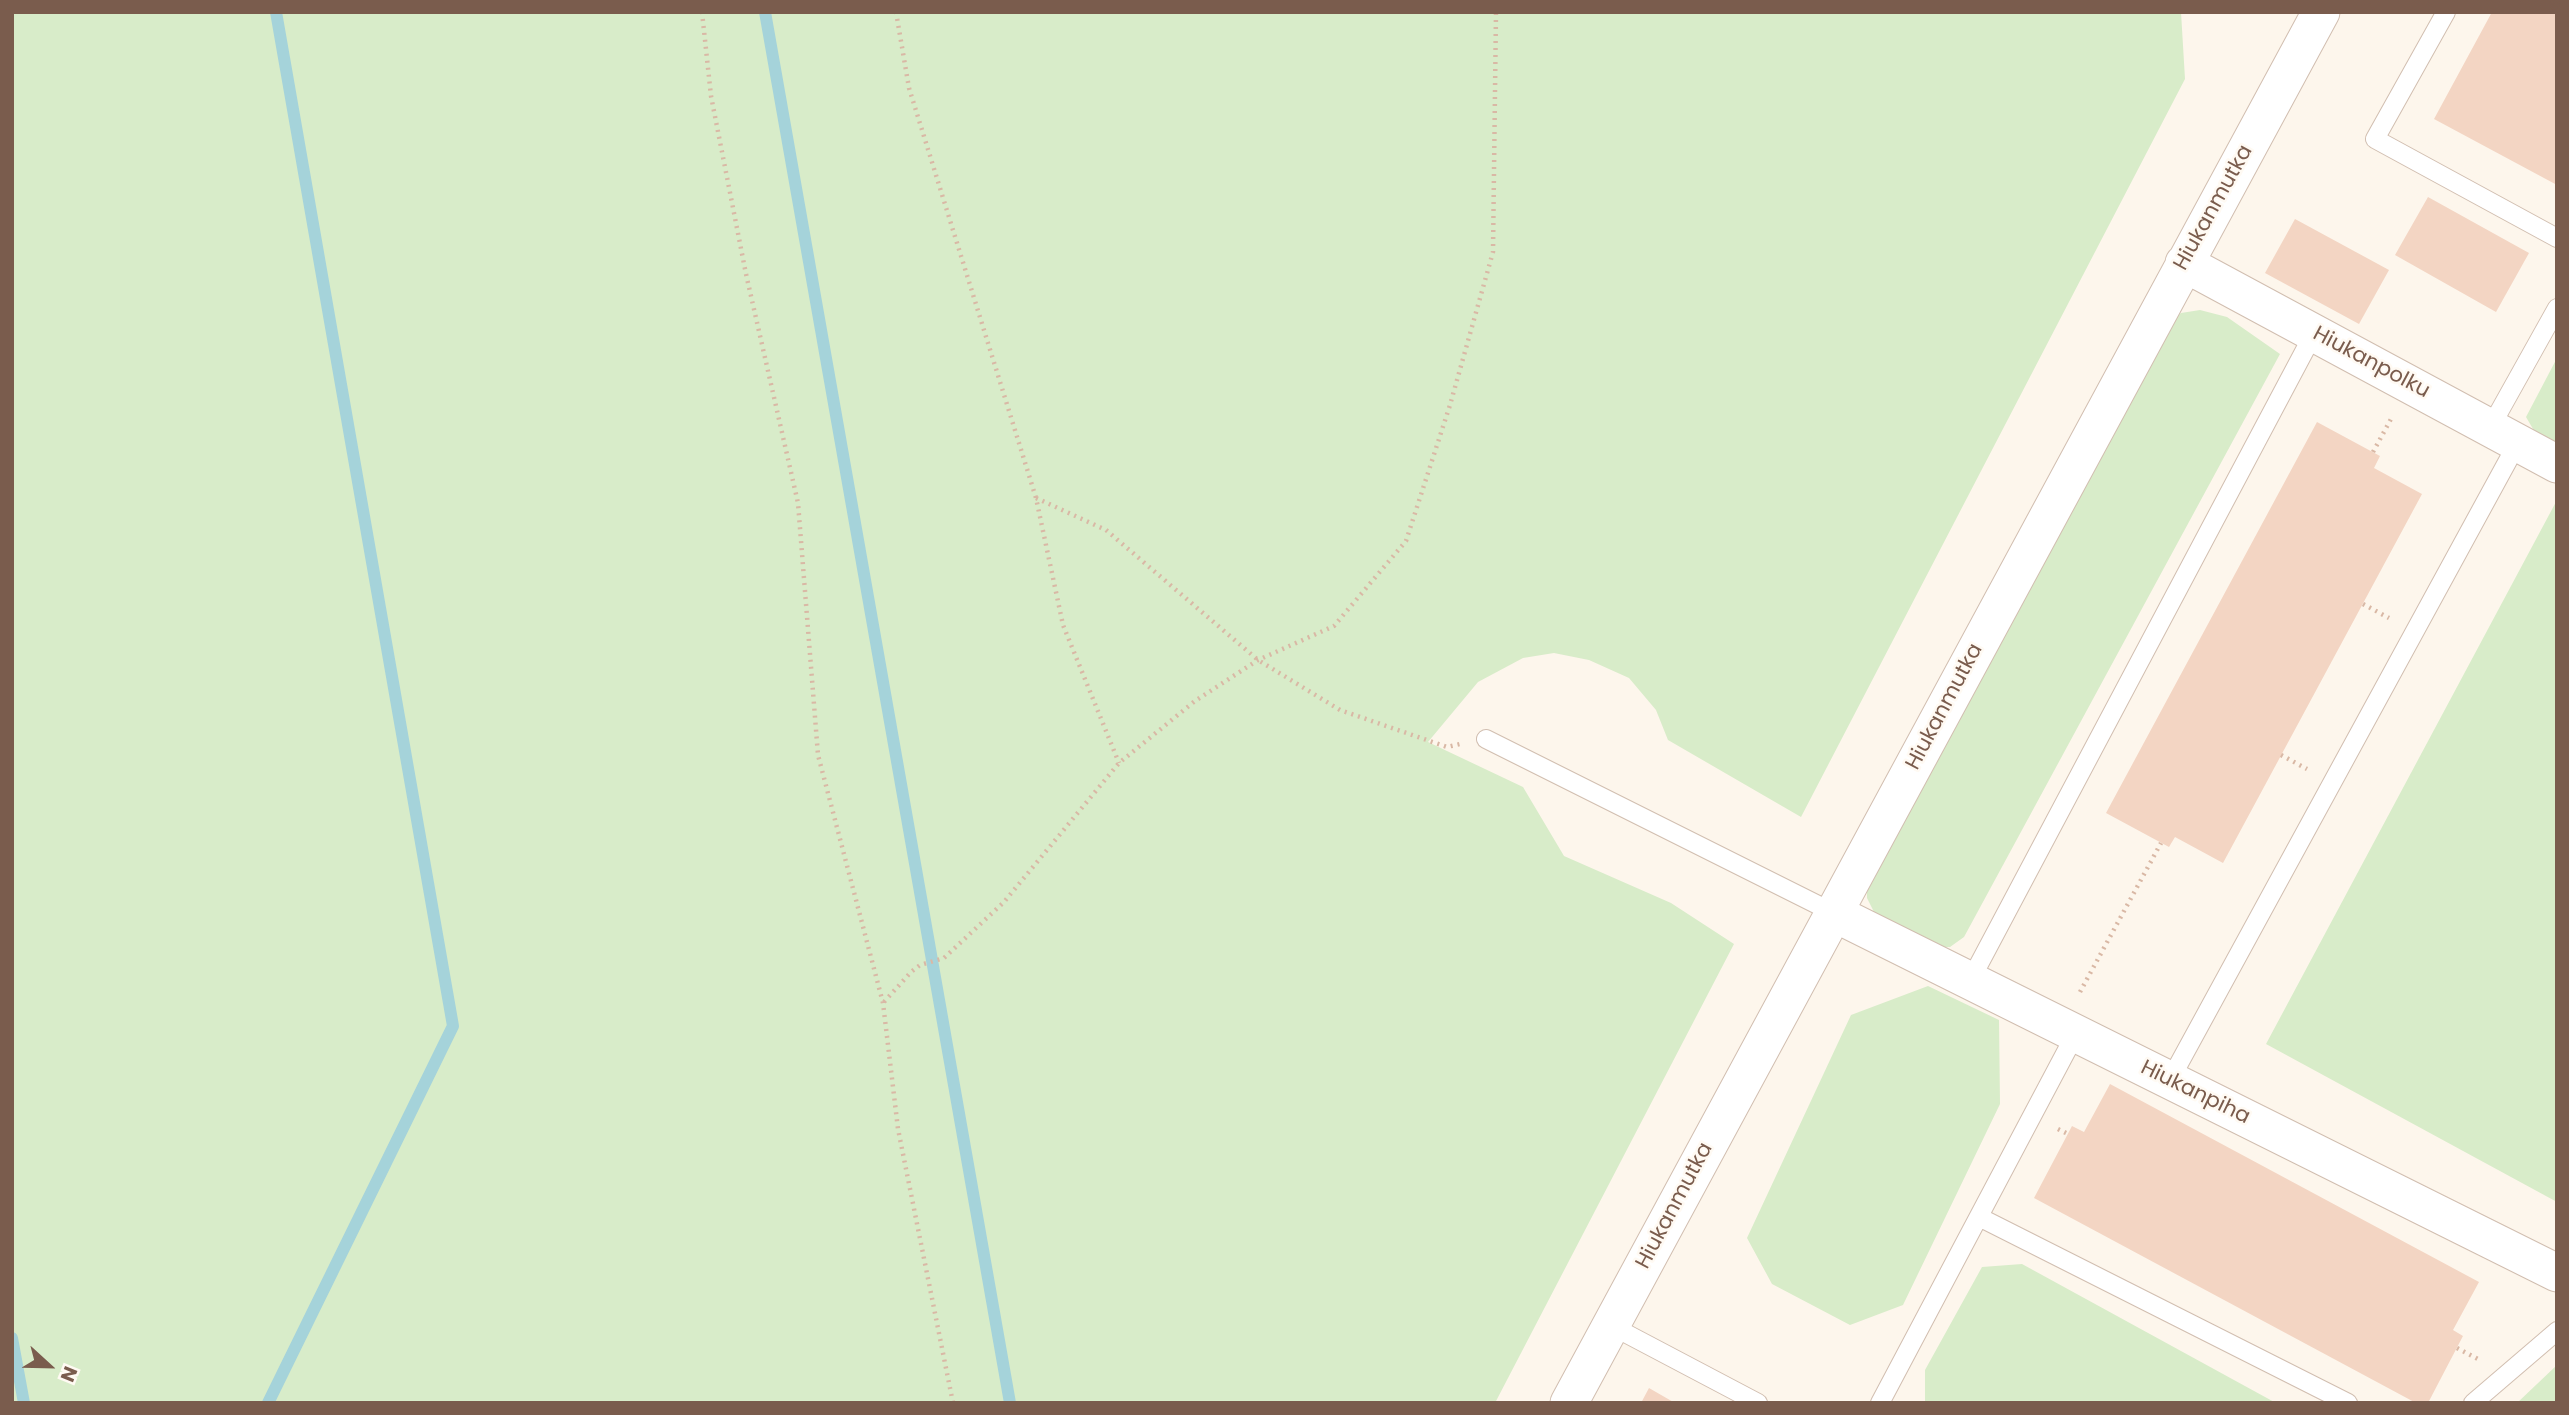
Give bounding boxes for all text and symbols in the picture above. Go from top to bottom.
street label: Hiukanmutka [2169,141,2259,275]
street label: Hiukanpolku [2308,322,2434,404]
street label: Hiukanmutka [1901,640,1989,774]
street label: Hiukanpiha [2136,1056,2254,1130]
street label: Hiukanmutka [1631,1139,1719,1273]
north arrow [14,1331,84,1401]
text: N [54,1362,84,1386]

